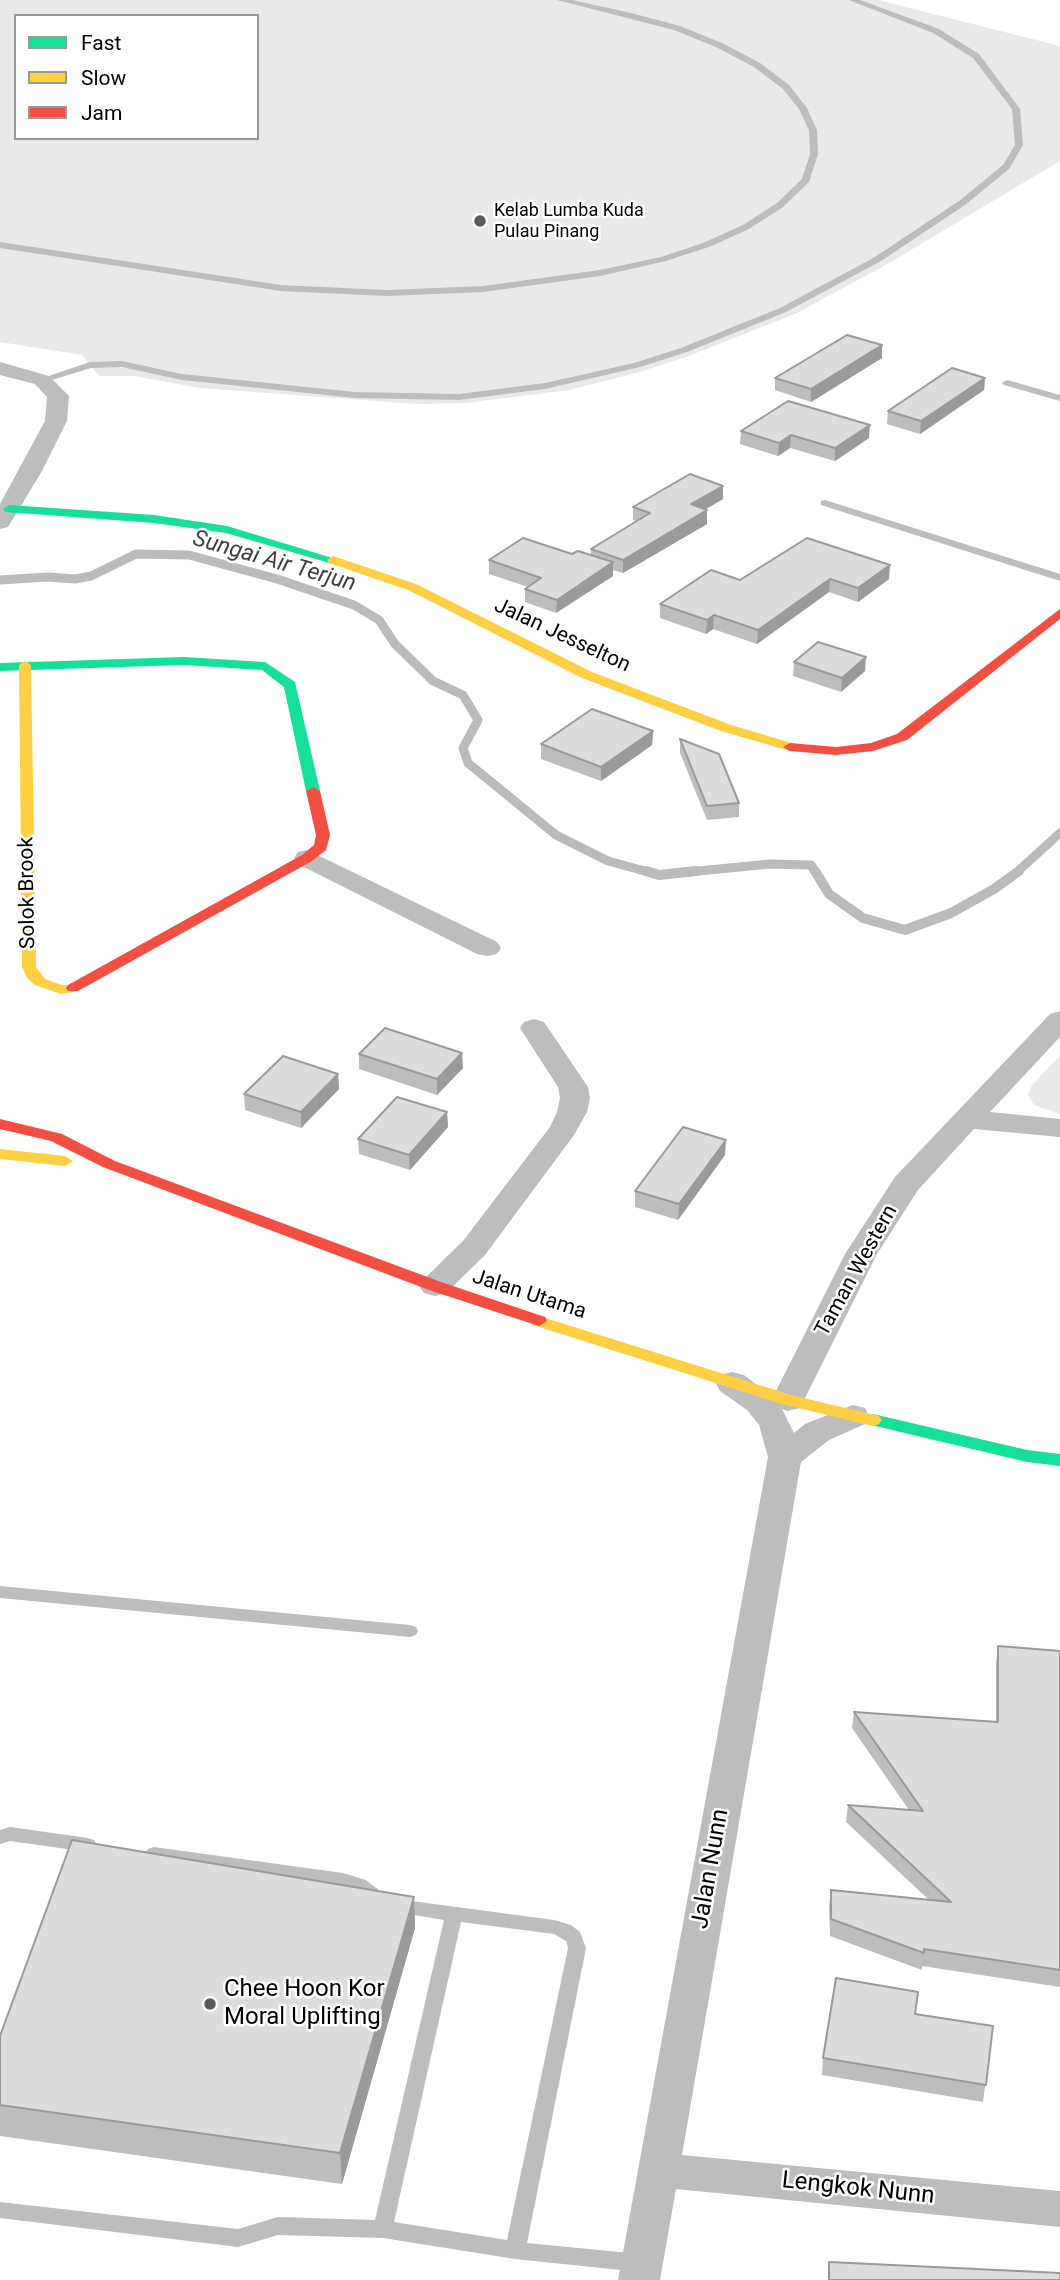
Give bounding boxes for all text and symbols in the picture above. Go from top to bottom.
legend [14,14,259,140]
text: Fast [81,31,121,55]
text: Slow [81,66,126,90]
text: Jam [81,101,122,125]
place label: Kelab Lumba Kuda Pulau Pinang [494,200,644,242]
marker: Kelab Lumba Kuda Pulau Pinang [472,213,488,229]
water label: Sungai Air Terjun [189,526,359,598]
street label: Jalan Jesselton [490,593,634,679]
street label: Solok Brook [14,837,42,949]
street label: Taman Western [810,1201,904,1341]
street label: Jalan Utama [469,1265,589,1325]
street label: Jalan Nunn [686,1807,736,1931]
place label: Chee Hoon Kor Moral Uplifting [224,1976,385,2032]
marker: Chee Hoon Kor Moral Uplifting [202,1996,218,2012]
street label: Lengkok Nunn [780,2167,936,2211]

